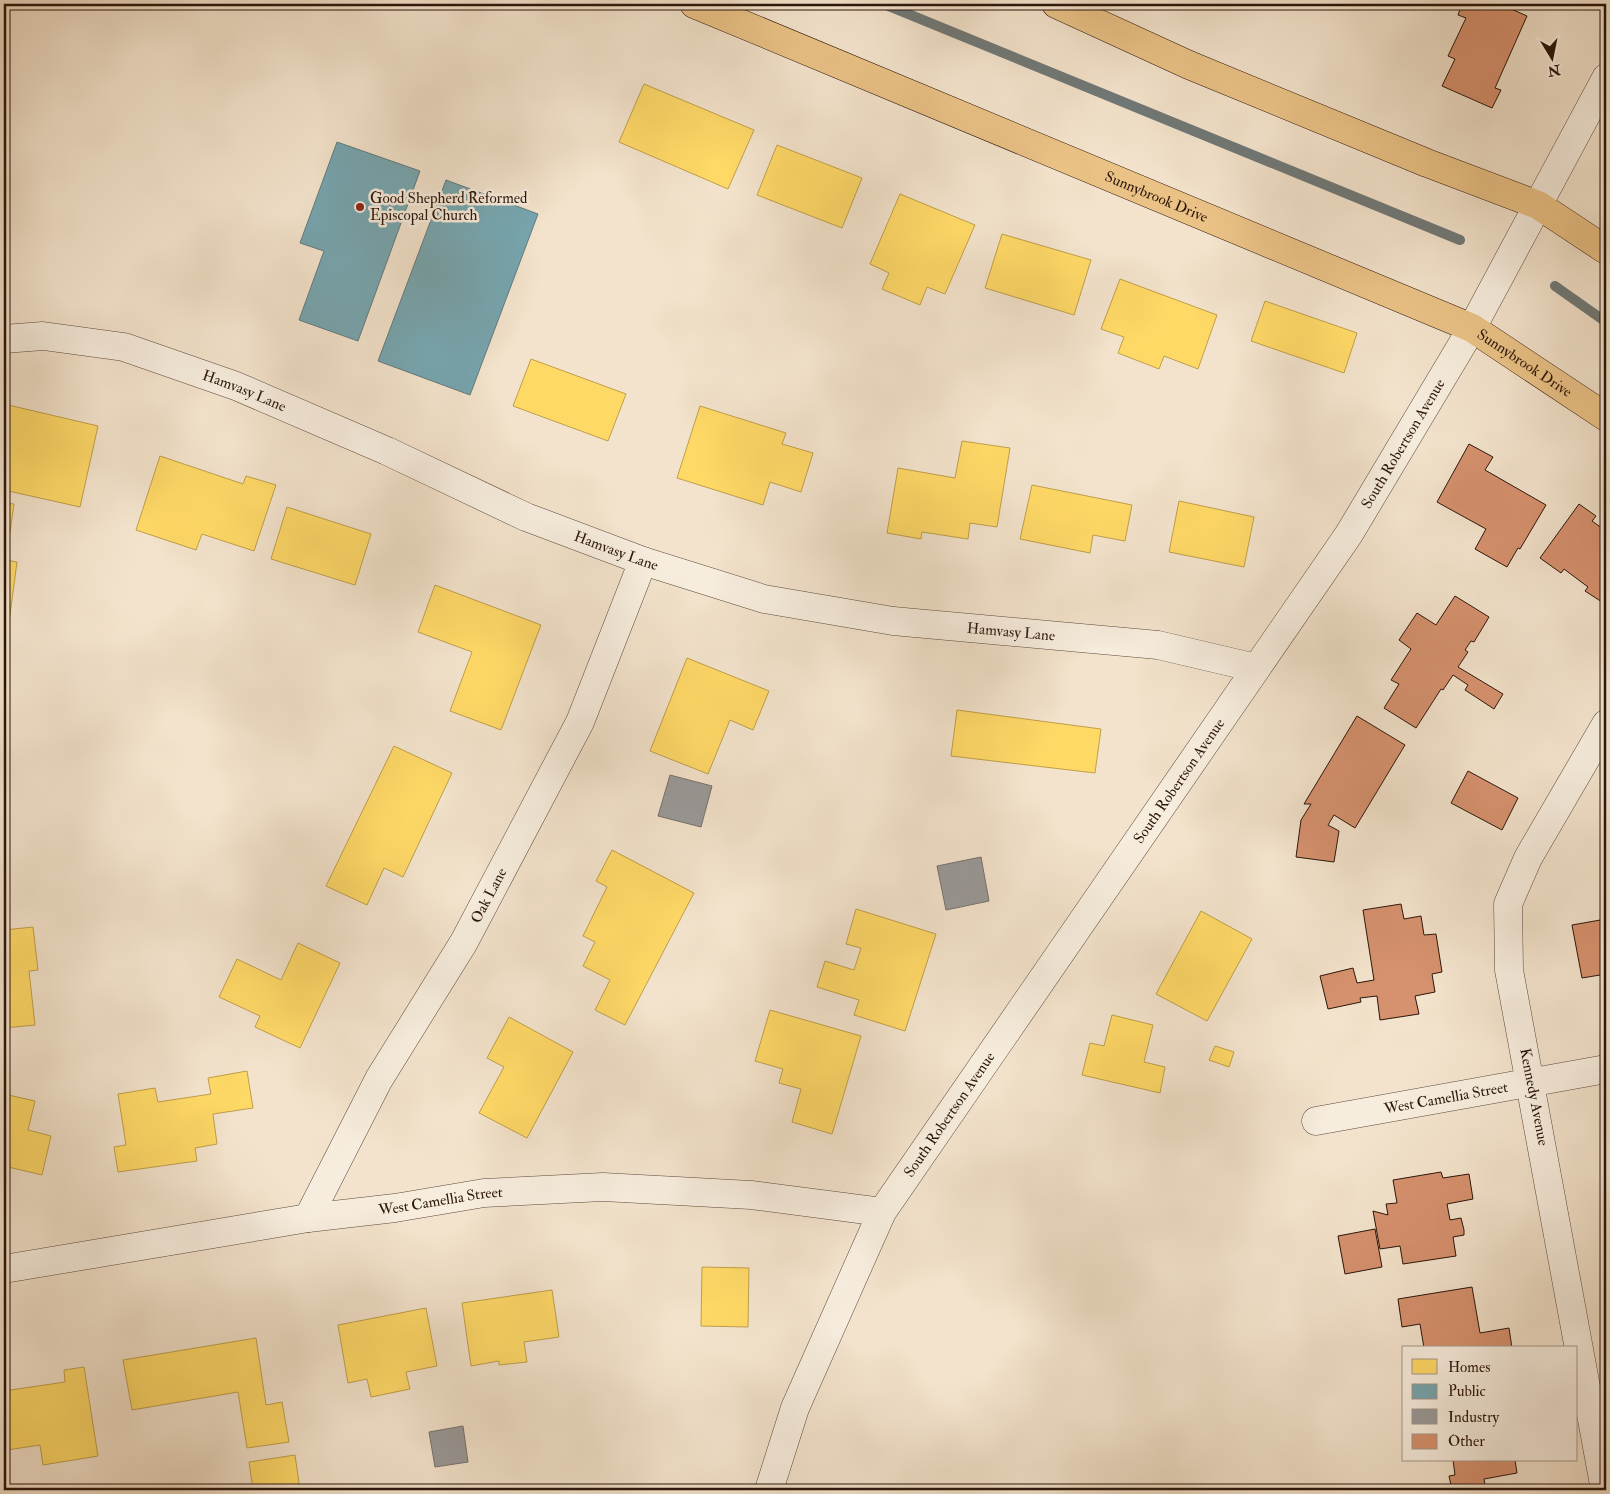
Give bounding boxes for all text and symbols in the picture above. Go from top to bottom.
north arrow [1528,32,1578,82]
text: N [1546,61,1563,80]
street label: Sunnybrook Drive [1102,167,1211,227]
place label: Good Shepherd Reformed Episcopal Church [370,189,528,226]
marker: Good Shepherd Reformed Episcopal Church [354,201,366,213]
street label: Sunnybrook Drive [1474,325,1576,401]
street label: Hamvasy Lane [200,366,289,416]
street label: South Robertson Avenue [1357,375,1449,512]
street label: Hamvasy Lane [571,526,661,575]
street label: Hamvasy Lane [966,618,1056,645]
street label: South Robertson Avenue [1129,715,1229,847]
street label: Oak Lane [466,865,511,926]
street label: Kennedy Avenue [1515,1047,1553,1147]
street label: South Robertson Avenue [899,1048,999,1181]
street label: West Camellia Street [1381,1077,1510,1118]
street label: West Camellia Street [376,1183,503,1219]
legend [1402,1346,1578,1462]
text: Homes [1448,1358,1490,1377]
text: Public [1448,1382,1486,1401]
text: Industry [1448,1408,1499,1427]
text: Other [1448,1432,1485,1451]

